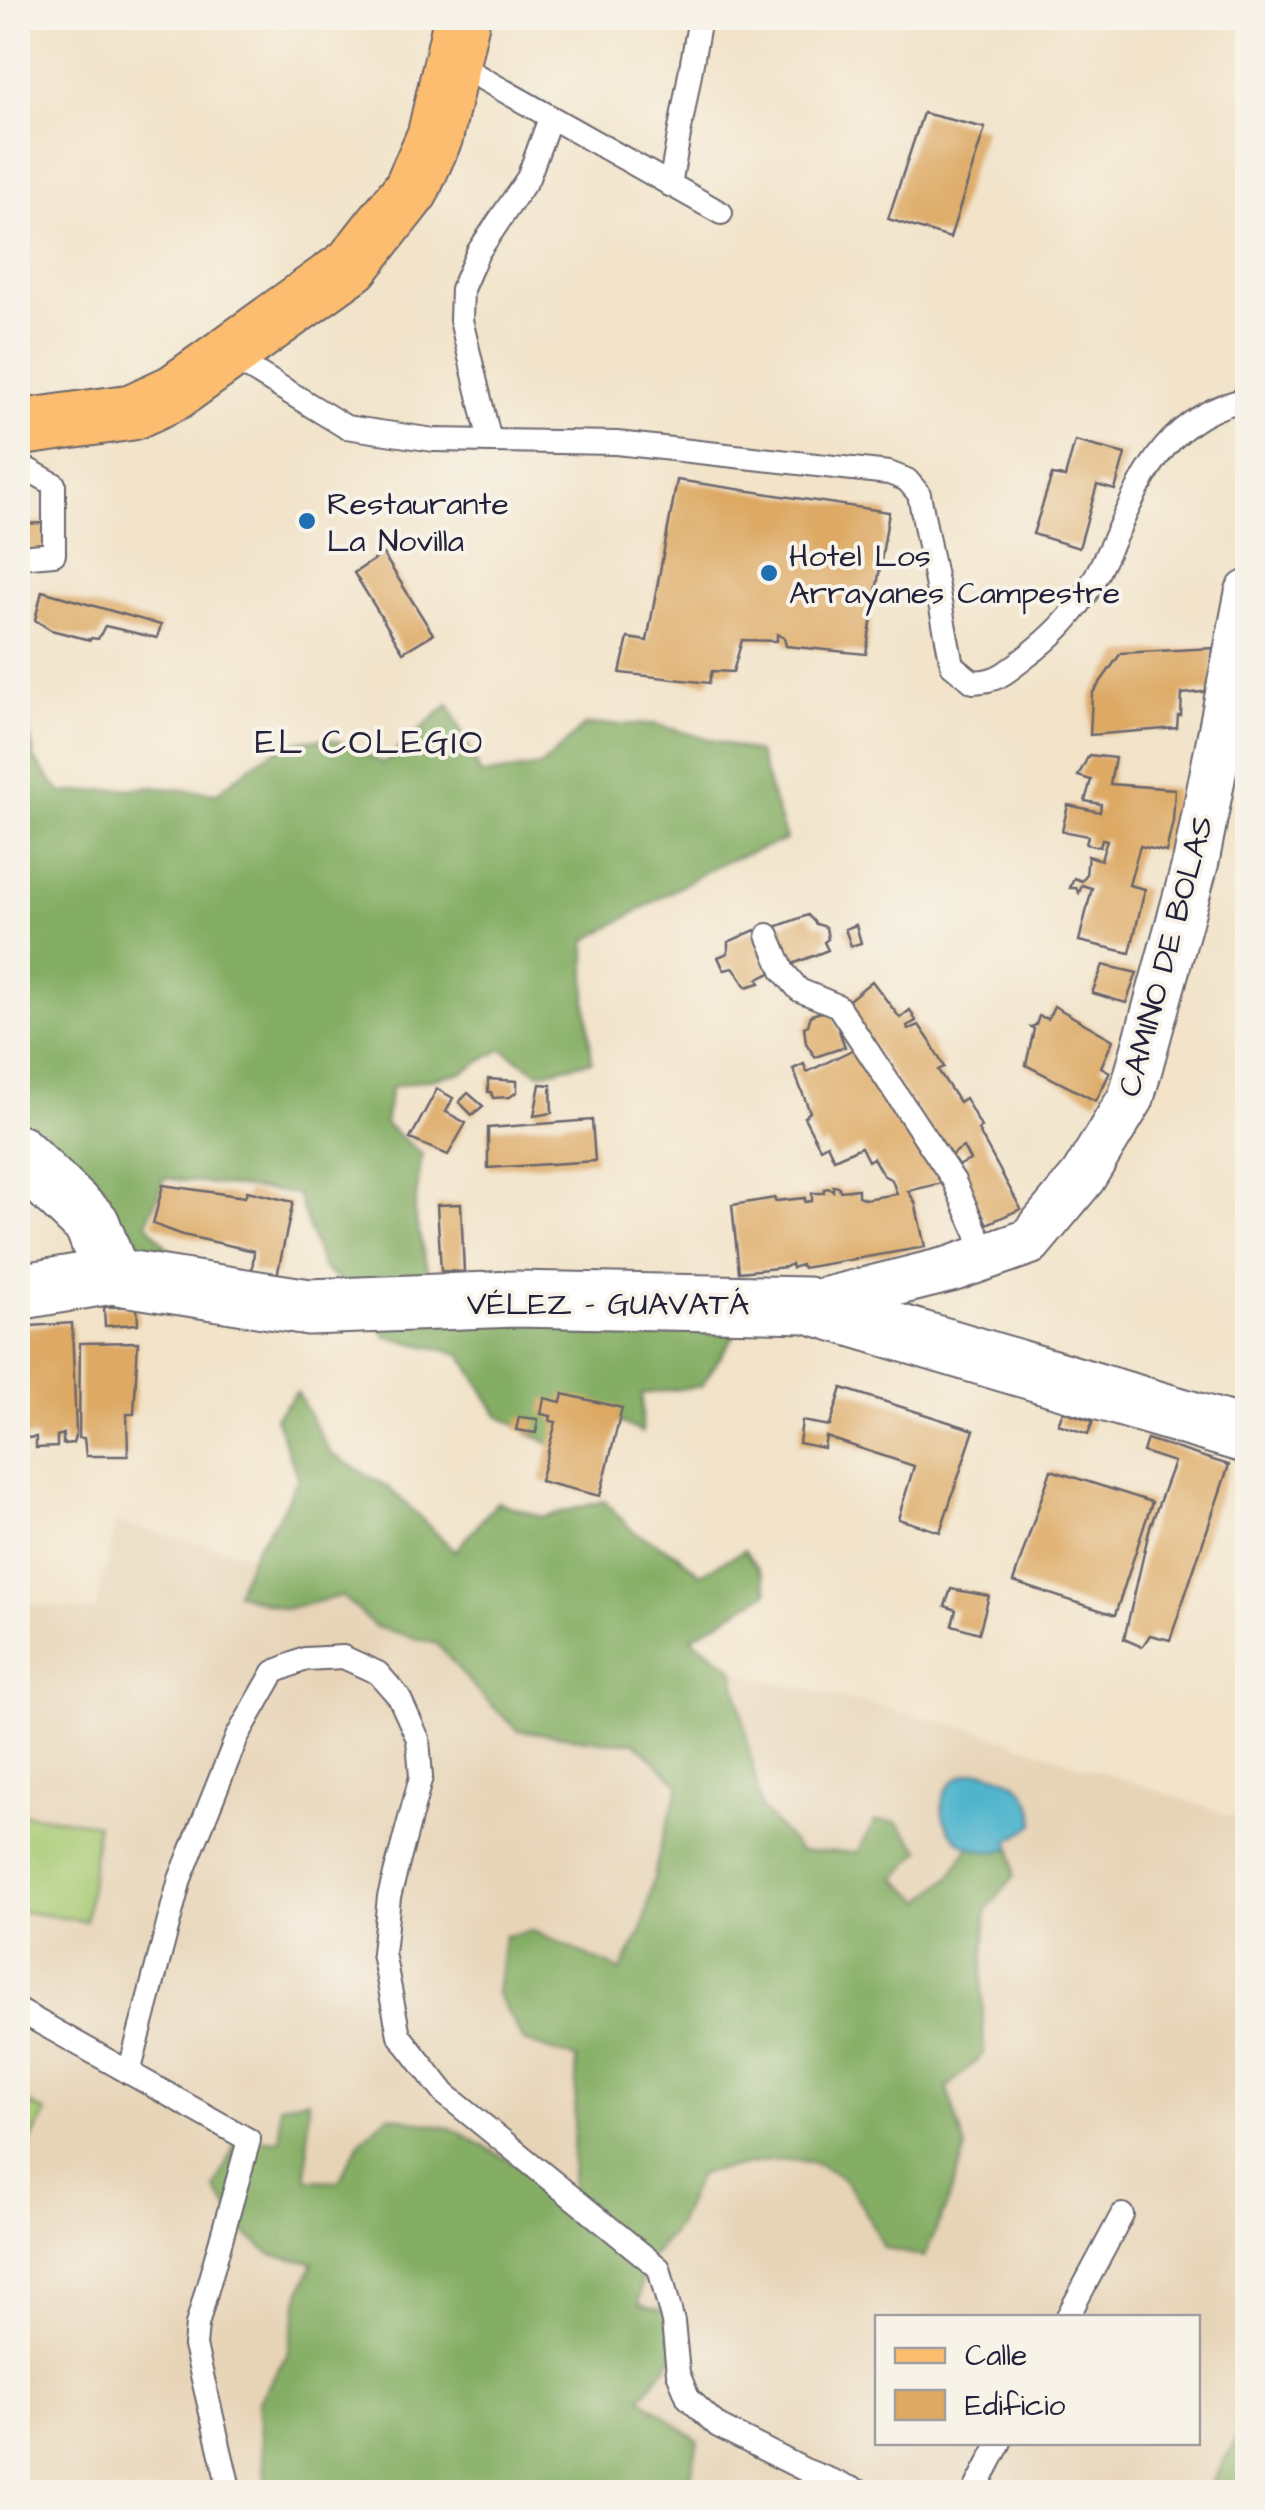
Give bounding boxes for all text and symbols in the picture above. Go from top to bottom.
place label: Restaurante La Novilla [327,482,509,564]
marker: Restaurante La Novilla [296,510,318,532]
place label: Hotel Los Arrayanes Campestre [789,534,1120,616]
marker: Hotel Los Arrayanes Campestre [758,562,780,584]
district label: EL COLEGIO [255,718,485,767]
street label: CAMINO DE BOLAS [1107,811,1226,1102]
street label: VÉLEZ - GUAVATÁ [467,1282,749,1327]
legend [875,2315,1200,2445]
text: Calle [965,2335,1027,2377]
text: Edificio [965,2385,1066,2427]

